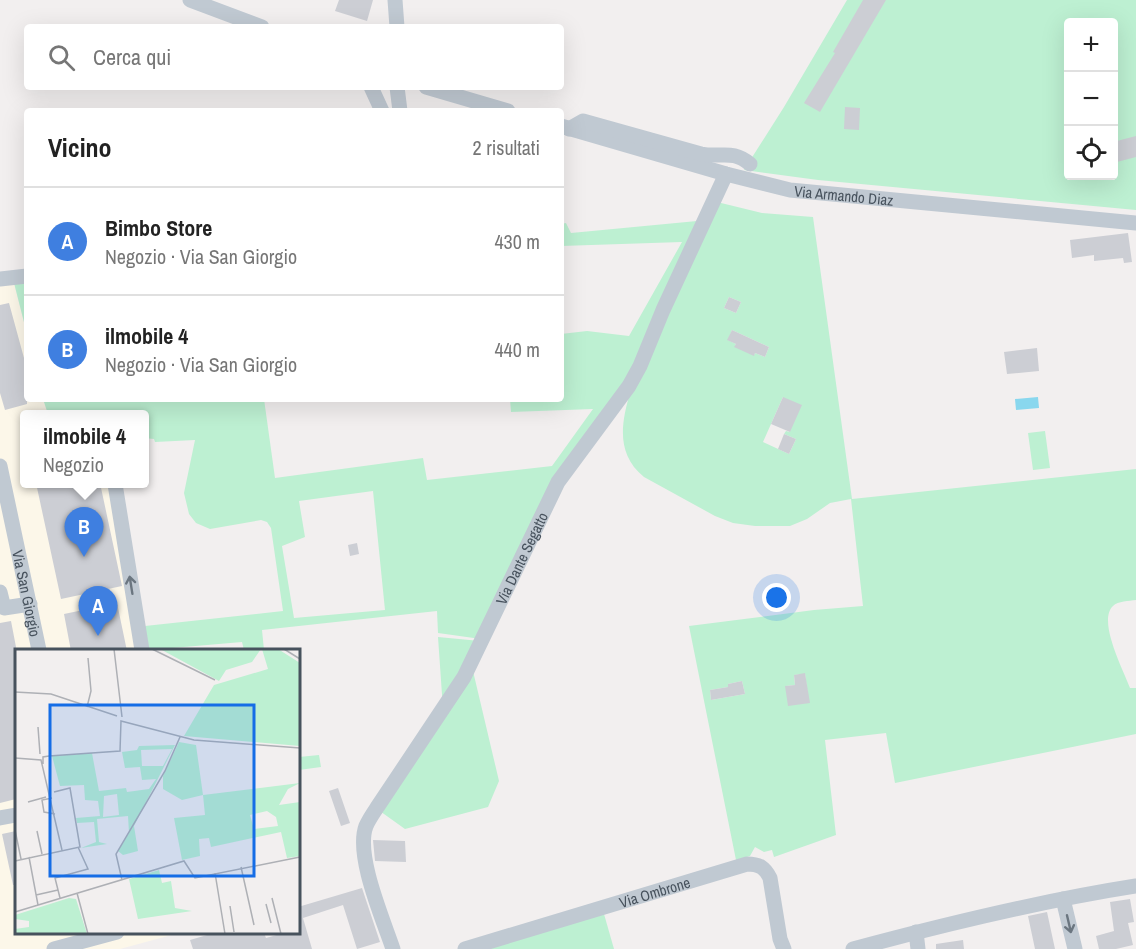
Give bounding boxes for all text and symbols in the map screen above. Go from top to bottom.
map controls [1064,18,1118,180]
button: + [1064,18,1118,72]
search box [24,24,564,90]
icon: search [45,41,78,74]
text: Cerca qui [93,42,171,72]
button: − [1064,72,1118,126]
button: locate [1064,126,1118,180]
text: Vicino [48,130,112,165]
text: 2 risultati [473,134,540,161]
street label: Via Armando Diaz [793,180,895,210]
text: Bimbo Store [105,213,212,243]
text: A [62,228,73,255]
text: 430 m [494,228,540,255]
text: Negozio · Via San Giorgio [105,243,297,270]
text: ilmobile 4 [105,321,188,351]
text: B [62,336,73,363]
text: 440 m [494,336,540,363]
text: Negozio · Via San Giorgio [105,351,297,378]
popup [20,410,149,488]
text: ilmobile 4 [43,421,126,451]
text: Negozio [43,451,104,478]
pin: B [64,508,104,557]
street label: Via Dante Segatto [490,508,553,608]
street label: Via San Giorgio [8,548,46,639]
one-way arrow [126,575,137,595]
your location [762,583,791,612]
pin: A [78,586,118,636]
inset map [15,649,300,934]
street label: Via Ombrone [617,871,693,912]
one-way arrow [1063,914,1075,933]

